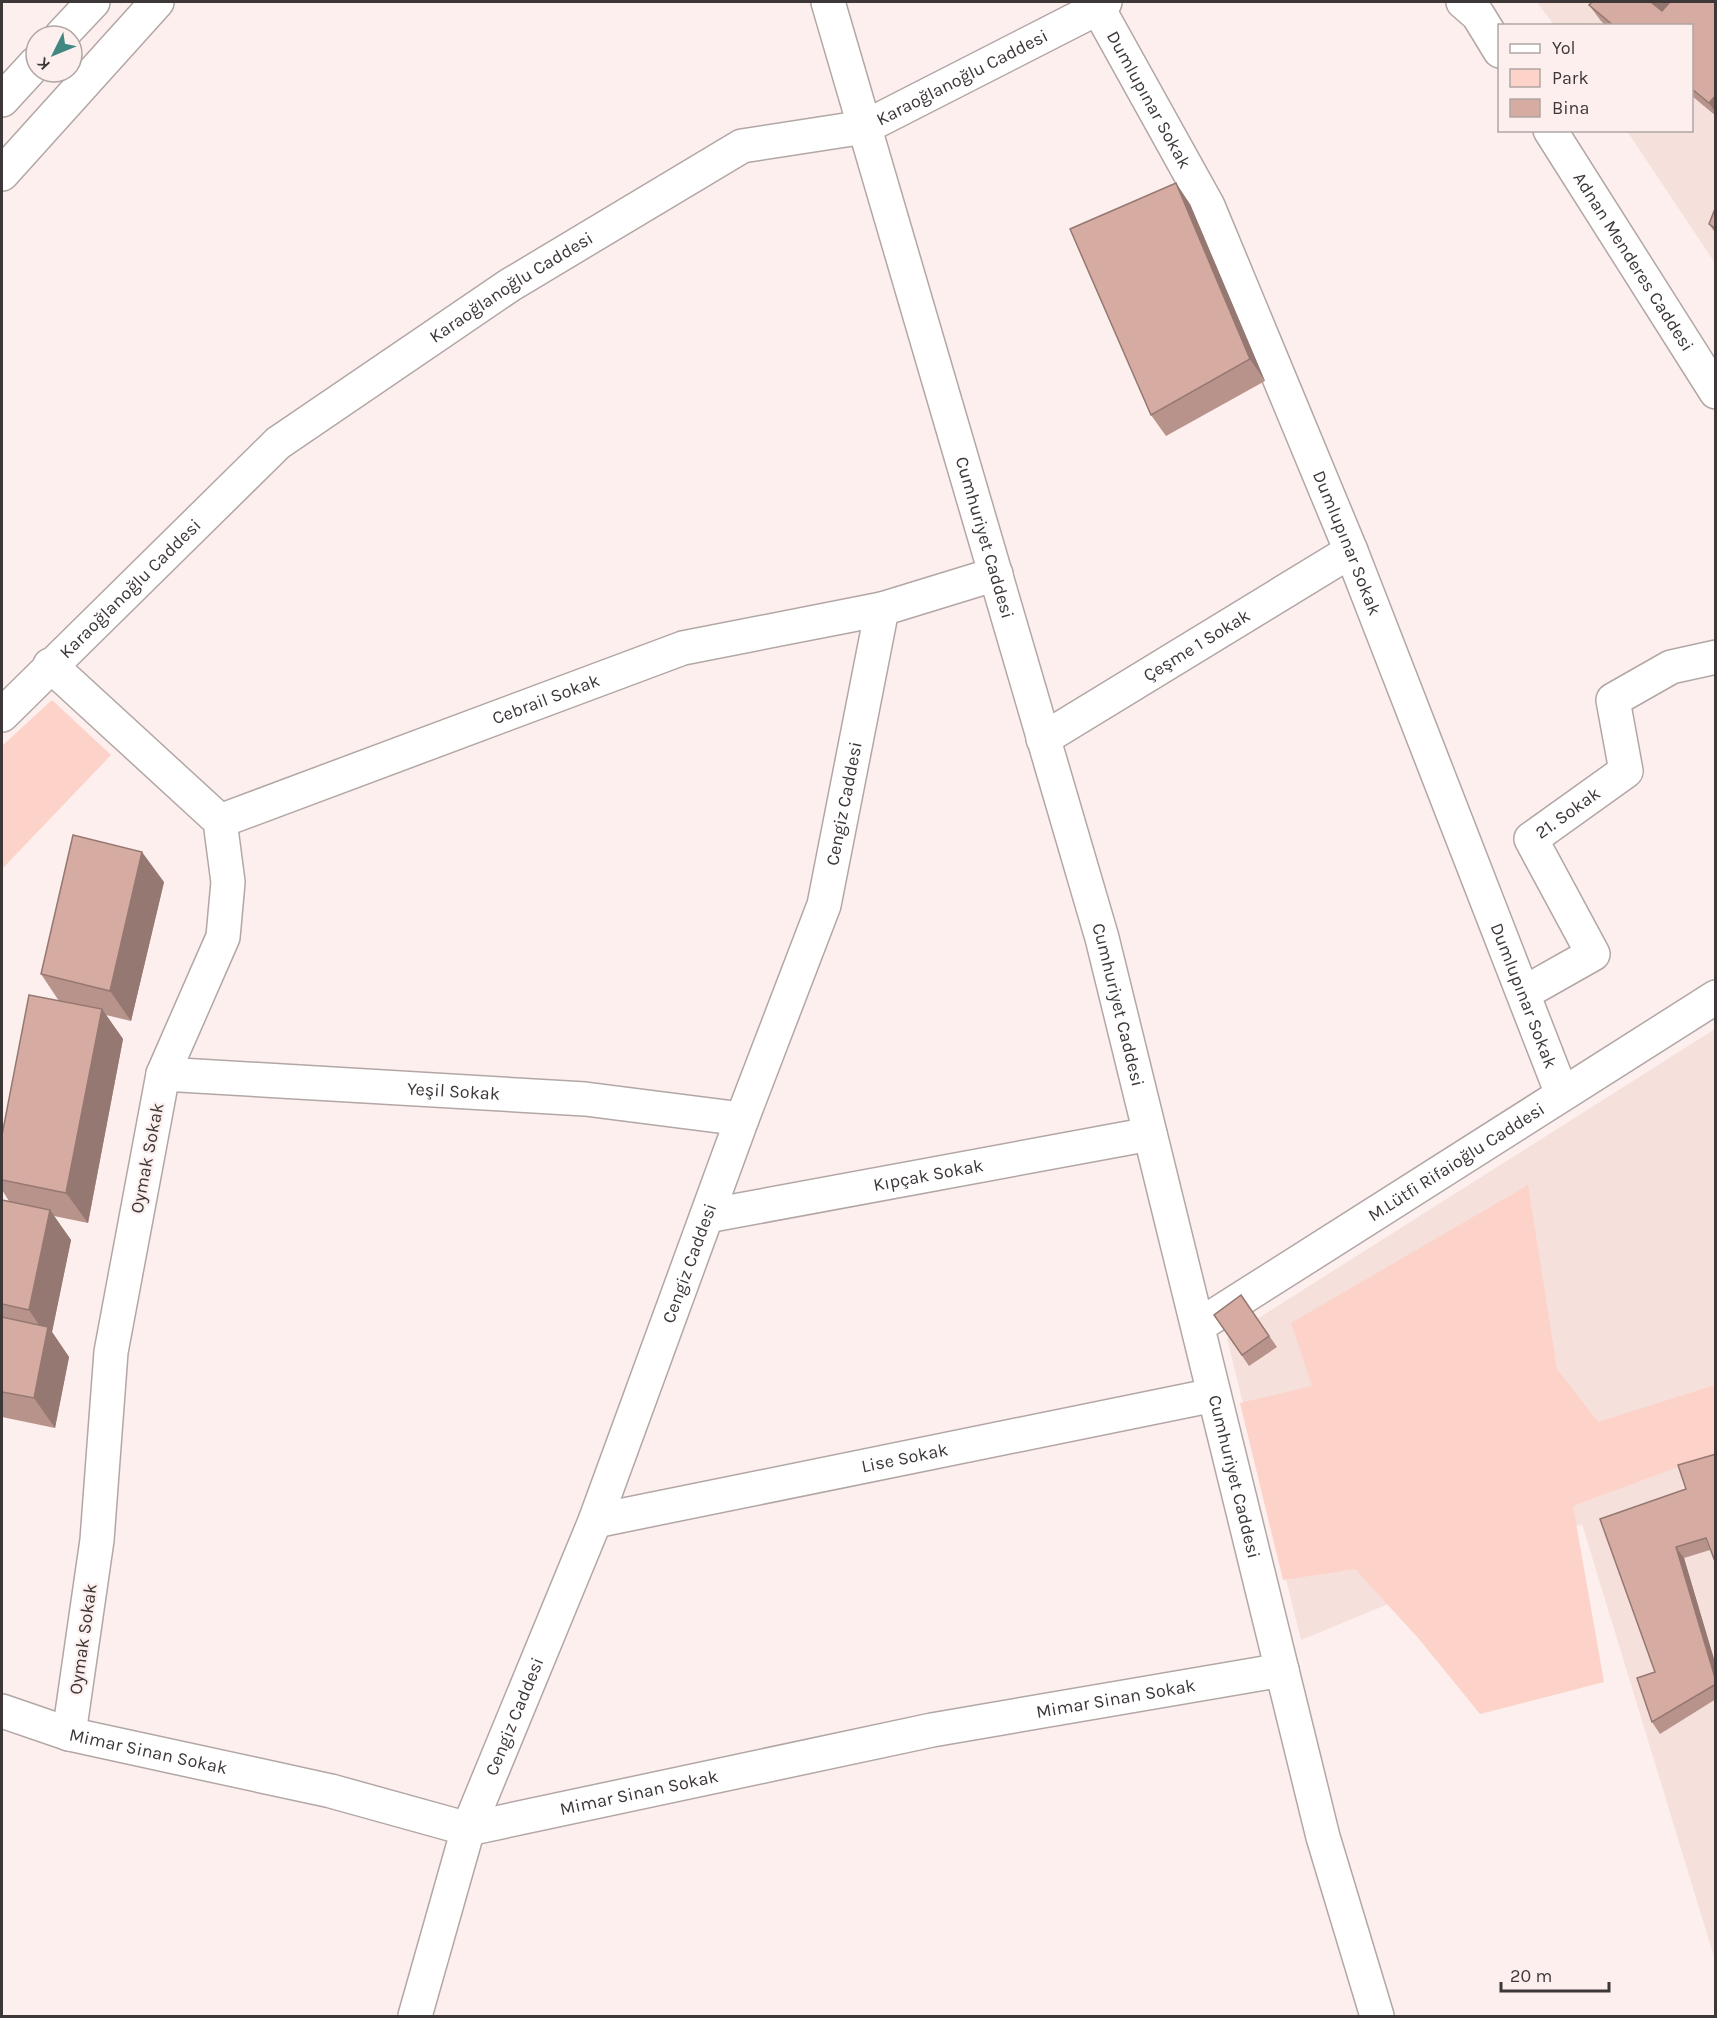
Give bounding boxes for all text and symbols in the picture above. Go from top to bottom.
north arrow [24,24,84,84]
legend [1498,24,1693,132]
street label: Karaoğlanoğlu Caddesi [872,25,1051,130]
street label: Dumlupınar Sokak [1102,27,1196,172]
text: Yol [1552,37,1576,59]
text: K [33,53,54,74]
text: Park [1552,67,1589,89]
text: Bina [1552,97,1589,119]
street label: Adnan Menderes Caddesi [1568,168,1698,356]
street label: Karaoğlanoğlu Caddesi [425,227,597,348]
street label: Cumhuriyet Caddesi [951,454,1019,621]
street label: Dumlupınar Sokak [1308,467,1386,618]
street label: Karaoğlanoğlu Caddesi [55,514,206,663]
street label: Çeşme 1 Sokak [1139,604,1254,686]
street label: Cebrail Sokak [489,669,603,729]
street label: Cengiz Caddesi [821,740,867,868]
street label: 21. Sokak [1531,782,1605,843]
street label: Cumhuriyet Caddesi [1087,920,1149,1089]
street label: Dumlupınar Sokak [1486,920,1562,1071]
street label: Yeşil Sokak [406,1077,501,1105]
street label: M.Lütfi Rifaioğlu Caddesi [1364,1098,1549,1226]
street label: Oymak Sokak [126,1101,168,1215]
street label: Kıpçak Sokak [871,1154,985,1196]
street label: Cengiz Caddesi [657,1200,721,1326]
street label: Cumhuriyet Caddesi [1204,1393,1265,1561]
street label: Lise Sokak [859,1438,950,1478]
street label: Oymak Sokak [64,1582,102,1696]
street label: Cengiz Caddesi [480,1654,549,1779]
street label: Mimar Sinan Sokak [1034,1674,1197,1723]
street label: Mimar Sinan Sokak [67,1723,229,1779]
street label: Mimar Sinan Sokak [558,1765,720,1820]
scale bar [1501,1955,1609,1993]
text: 20 m [1510,1965,1552,1987]

